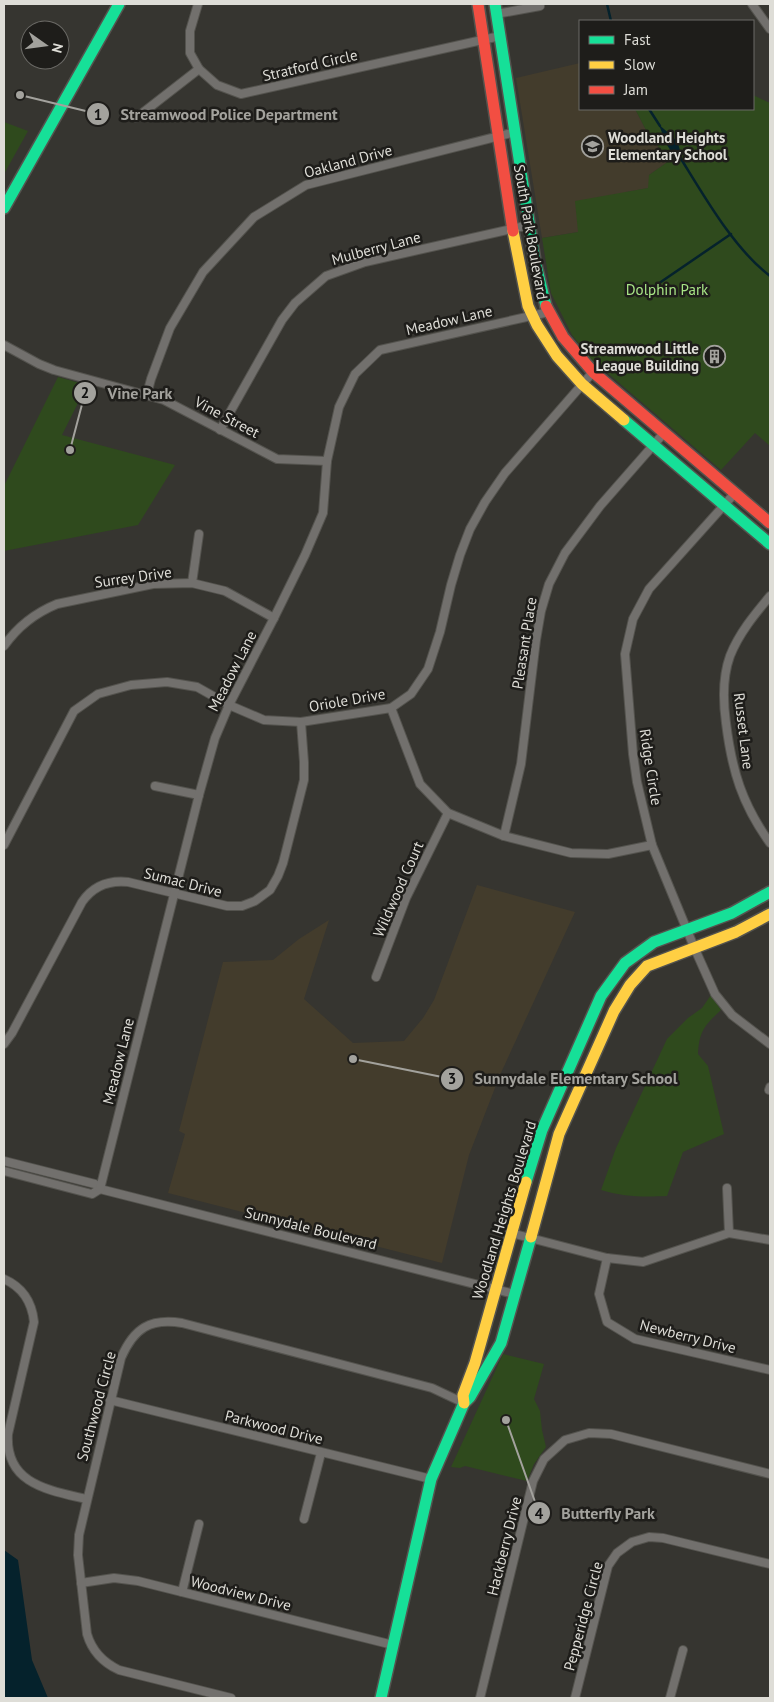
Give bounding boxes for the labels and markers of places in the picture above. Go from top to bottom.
callout: Streamwood Police Department [86,99,348,130]
place label: Woodland Heights Elementary School [608,128,728,164]
school or university icon: Woodland Heights Elementary School [580,134,604,158]
place label: Streamwood Little League Building [581,339,699,375]
building icon: Streamwood Little League Building [703,345,727,369]
callout: Vine Park [73,377,183,408]
callout: Sunnydale Elementary School [439,1063,687,1094]
callout: Butterfly Park [526,1498,665,1529]

